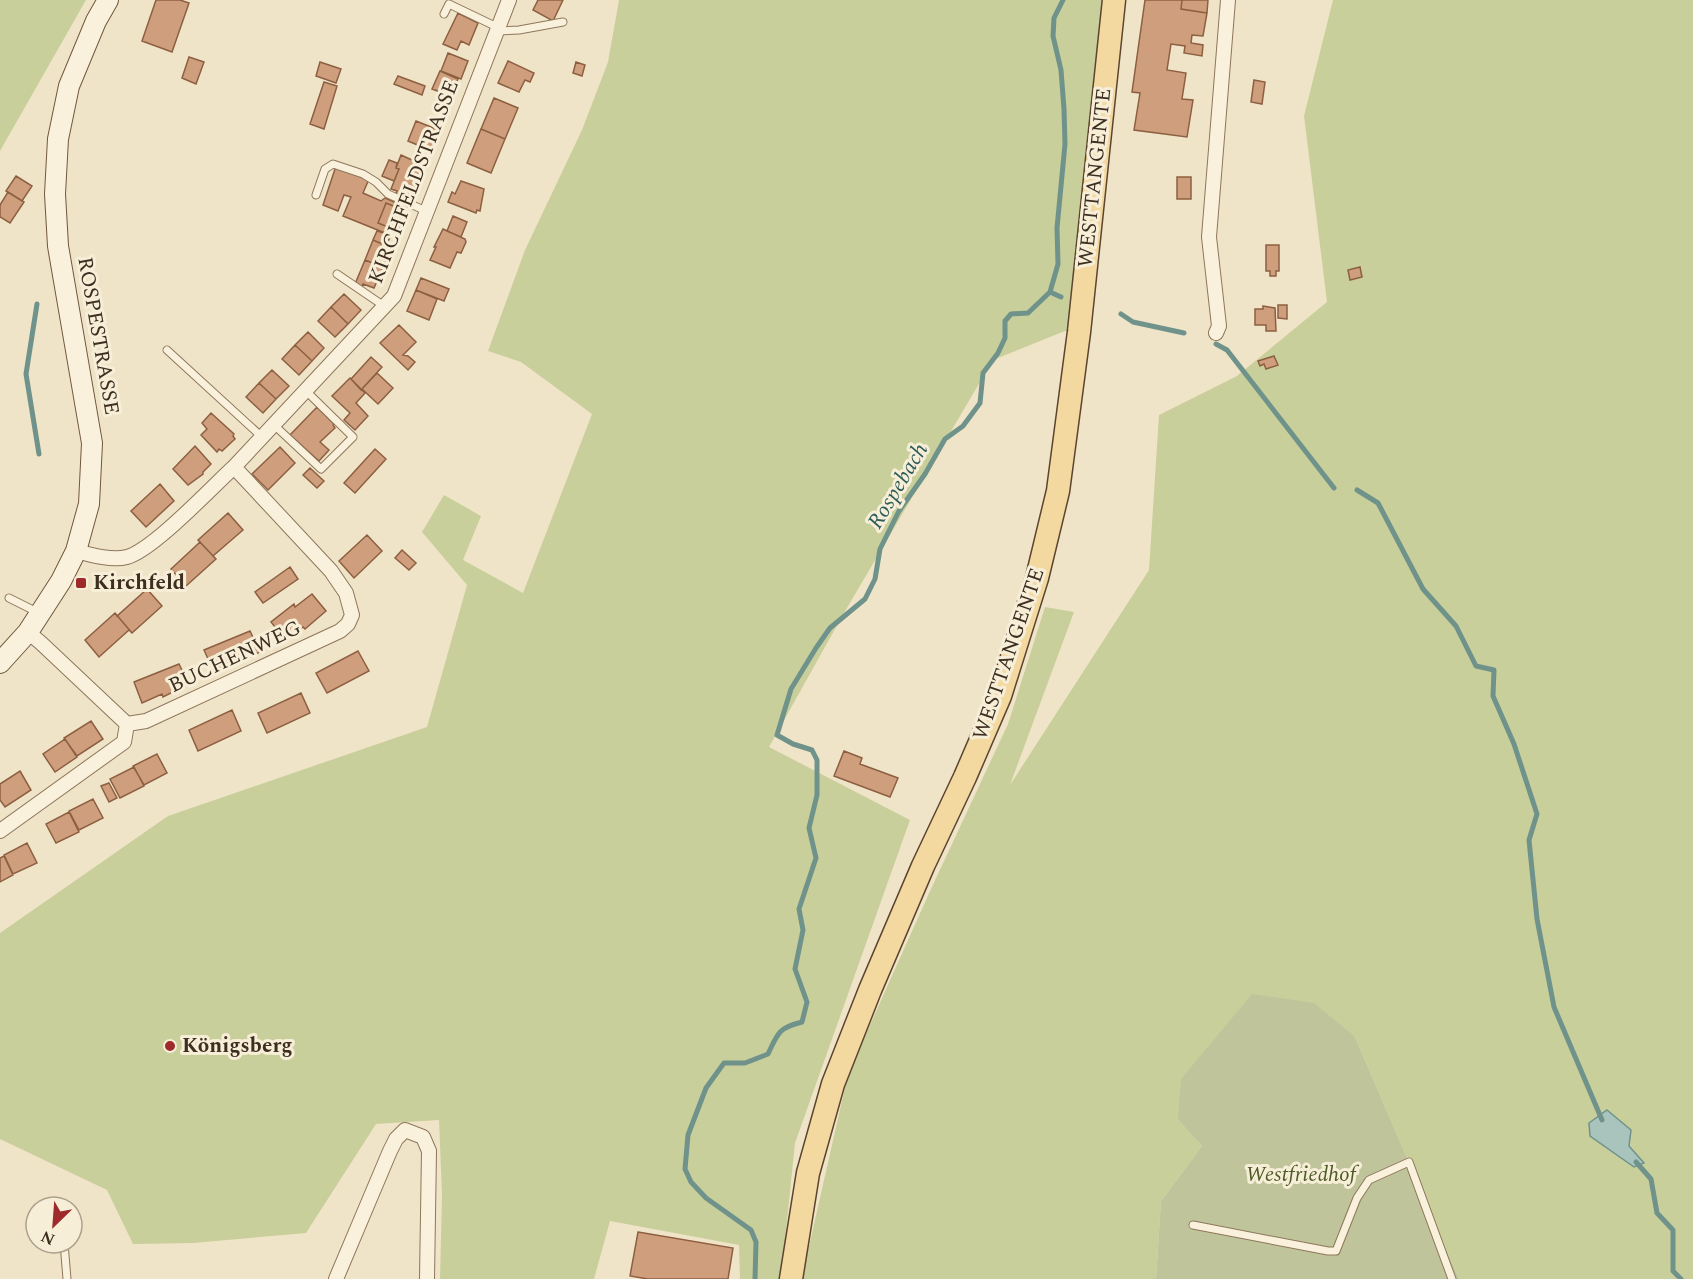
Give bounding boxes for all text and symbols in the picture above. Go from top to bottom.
street label: KIRCHFELDSTRASSE [360,75,468,289]
street label: WESTTANGENTE [1070,87,1120,269]
street label: ROSPESTRASSE [68,254,128,418]
water label: Rospebach [859,437,937,535]
street label: WESTTANGENTE [965,564,1053,744]
place label: Kirchfeld [93,567,185,599]
marker: Kirchfeld [74,576,88,590]
street label: BUCHENWEG [163,612,307,702]
place label: Königsberg [182,1030,293,1062]
marker: Königsberg [163,1039,177,1053]
park label: Westfriedhof [1246,1159,1359,1191]
north arrow [24,1195,84,1255]
text: N [37,1224,59,1251]

